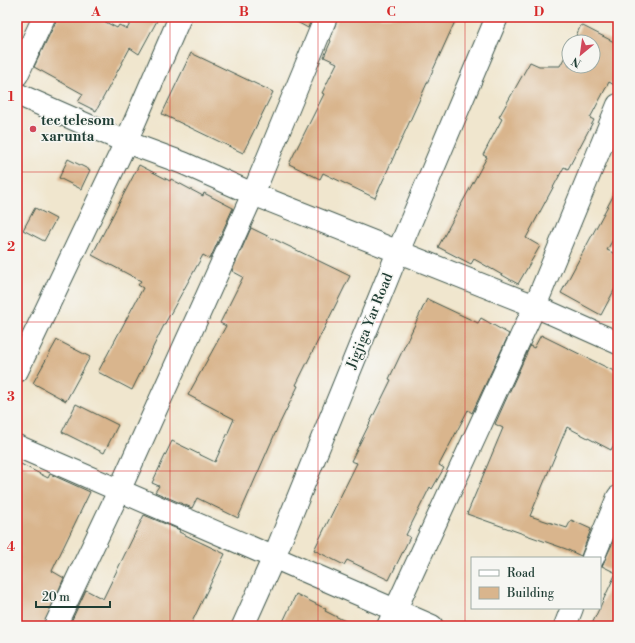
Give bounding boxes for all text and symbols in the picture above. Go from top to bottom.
text: A [90,4,101,20]
text: B [239,4,249,20]
text: C [386,4,396,20]
text: D [534,4,544,20]
north arrow [561,34,601,74]
text: N [569,53,584,70]
text: 1 [8,89,15,105]
place label: tec telesom xarunta [41,112,115,146]
marker: tec telesom xarunta [28,124,38,134]
text: 2 [7,239,15,255]
street label: Jigjiga Yar Road [342,270,397,372]
text: 3 [7,389,15,405]
text: 4 [7,539,16,555]
legend [471,557,601,609]
text: Road [507,566,535,581]
scale bar [36,583,110,609]
text: Building [506,586,555,601]
text: 20 m [42,590,70,605]

